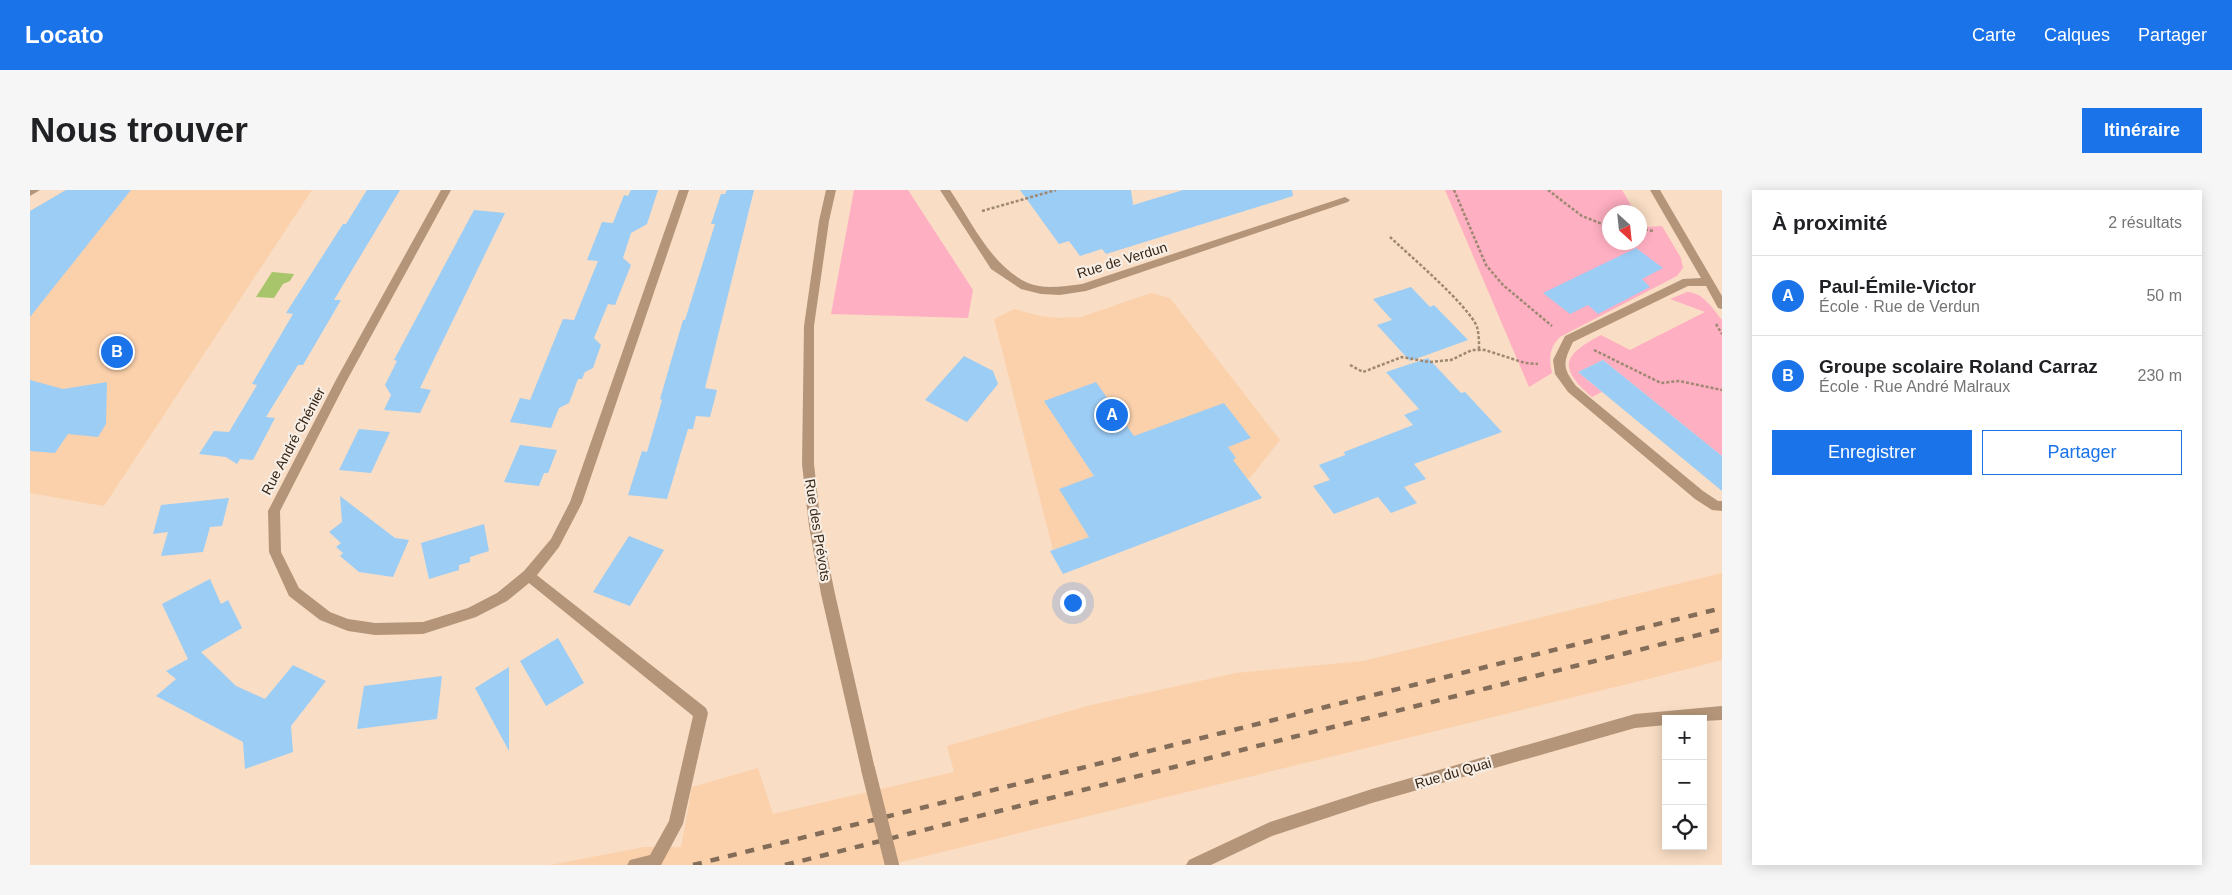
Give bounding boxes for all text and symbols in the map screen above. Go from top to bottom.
text: Locato [25,21,104,48]
text: Carte [1972,25,2016,45]
text: Calques [2044,25,2110,45]
text: Partager [2138,25,2207,45]
button: Itinéraire [2082,108,2202,153]
text: Nous trouver [30,110,248,149]
north arrow [1602,205,1647,250]
text: À proximité [1772,211,1888,234]
text: 2 résultats [2108,214,2182,231]
street label: Rue de Verdun [1075,239,1169,281]
text: Paul-Émile-Victor [1819,276,1976,297]
text: A [1782,287,1794,304]
text: 50 m [2146,287,2182,304]
text: École · Rue de Verdun [1819,298,1980,315]
pin: B [101,333,133,371]
text: Groupe scolaire Roland Carraz [1819,356,2098,377]
text: B [1782,367,1794,384]
text: 230 m [2138,367,2182,384]
text: École · Rue André Malraux [1819,378,2010,395]
street label: Rue André Chénier [258,384,328,497]
pin: A [1096,396,1128,434]
button: Enregistrer [1772,430,1972,475]
button: Partager [1982,430,2182,475]
street label: Rue des Prévots [802,478,834,582]
your location [1060,590,1086,616]
map controls [1662,715,1707,850]
button: + [1662,715,1707,760]
street label: Rue du Quai [1413,754,1493,792]
button: − [1662,760,1707,805]
button: locate [1662,805,1707,850]

